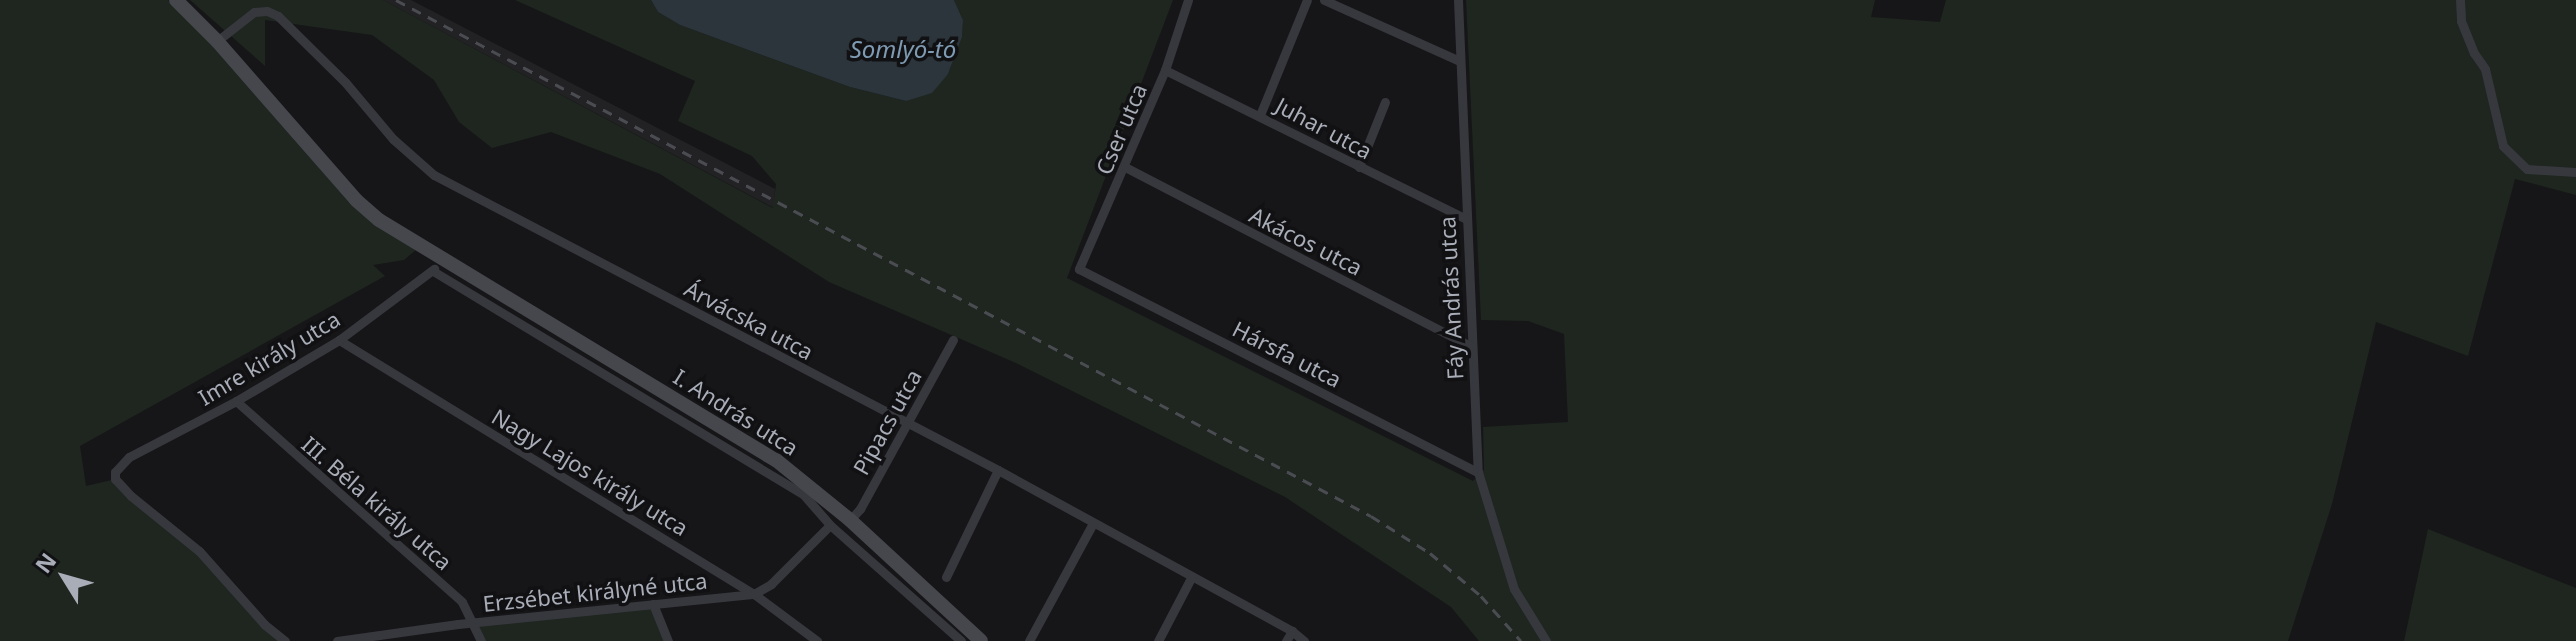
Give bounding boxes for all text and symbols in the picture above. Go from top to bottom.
water label: Somlyó-tó [850,35,956,63]
street label: Cser utca [1090,80,1152,178]
street label: Juhar utca [1272,92,1376,164]
street label: Akácos utca [1245,201,1367,281]
street label: Fáy András utca [1434,216,1468,380]
street label: Árvácska utca [680,275,818,365]
street label: Imre király utca [194,305,344,411]
street label: Hársfa utca [1228,315,1346,393]
street label: I. András utca [669,363,803,461]
street label: Pipacs utca [847,365,927,479]
street label: Nagy Lajos király utca [487,403,693,541]
street label: III. Béla király utca [297,431,457,575]
north arrow [24,537,104,617]
text: N [27,546,62,579]
street label: Erzsébet királyné utca [481,567,709,617]

